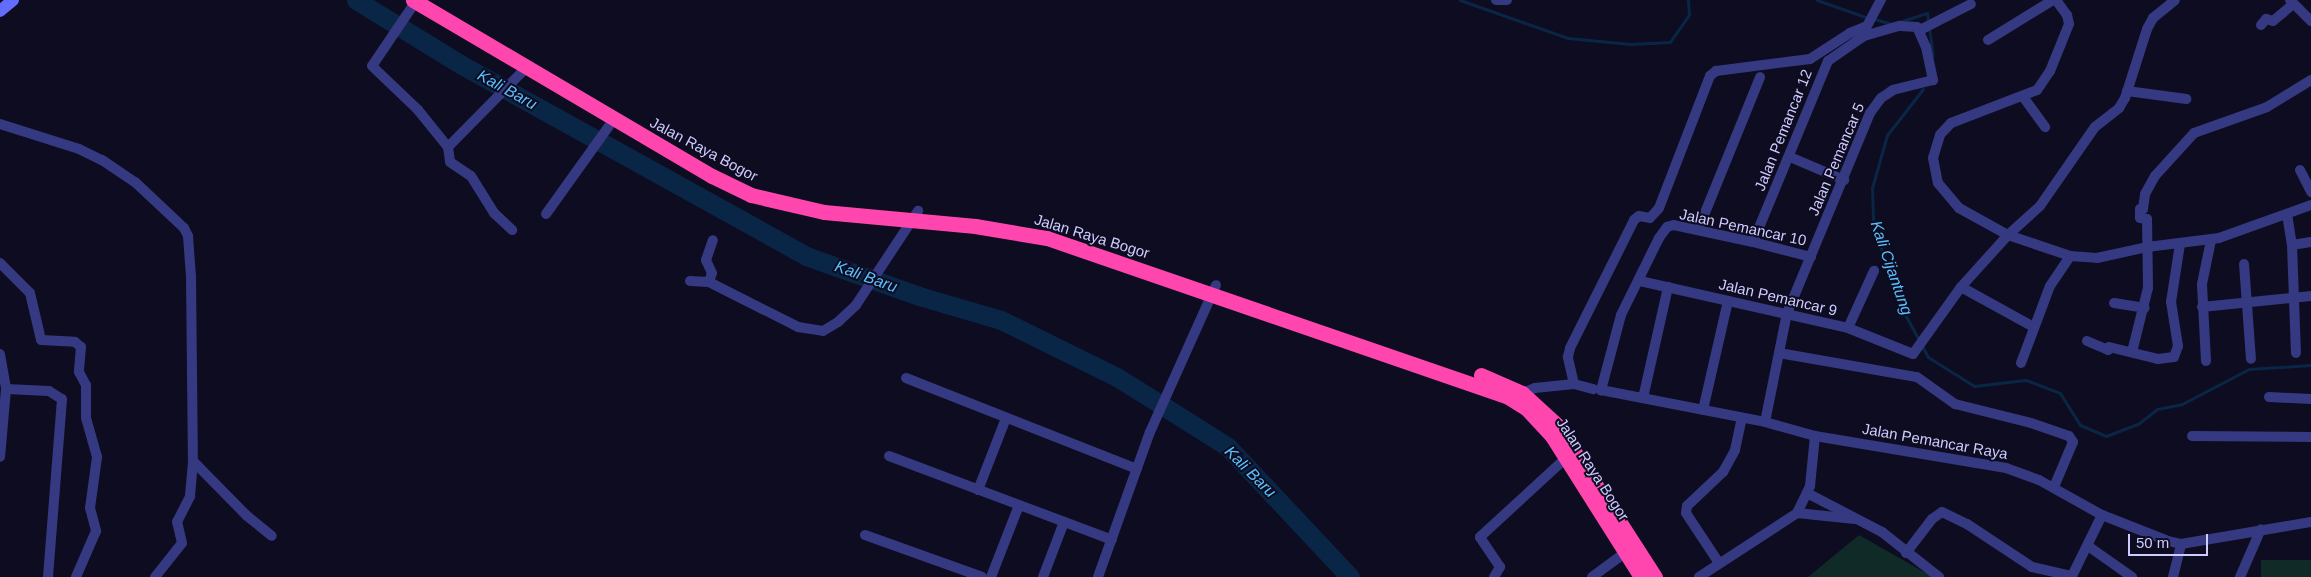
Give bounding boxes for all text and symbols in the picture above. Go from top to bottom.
water label: Kali Baru [474,66,540,114]
street label: Jalan Pemancar 12 [1750,67,1816,193]
street label: Jalan Pemancar 5 [1804,100,1868,218]
street label: Jalan Raya Bogor [647,113,761,185]
street label: Jalan Pemancar 10 [1678,205,1808,249]
street label: Jalan Raya Bogor [1032,210,1152,262]
water label: Kali Cijantung [1866,218,1916,318]
water label: Kali Baru [832,257,900,297]
street label: Jalan Pemancar 9 [1717,275,1839,319]
street label: Jalan Raya Bogor [1553,414,1633,524]
street label: Jalan Pemancar Raya [1861,419,2009,463]
water label: Kali Baru [1220,442,1280,502]
scale bar [2131,524,2211,556]
text: 50 m [2136,534,2169,551]

